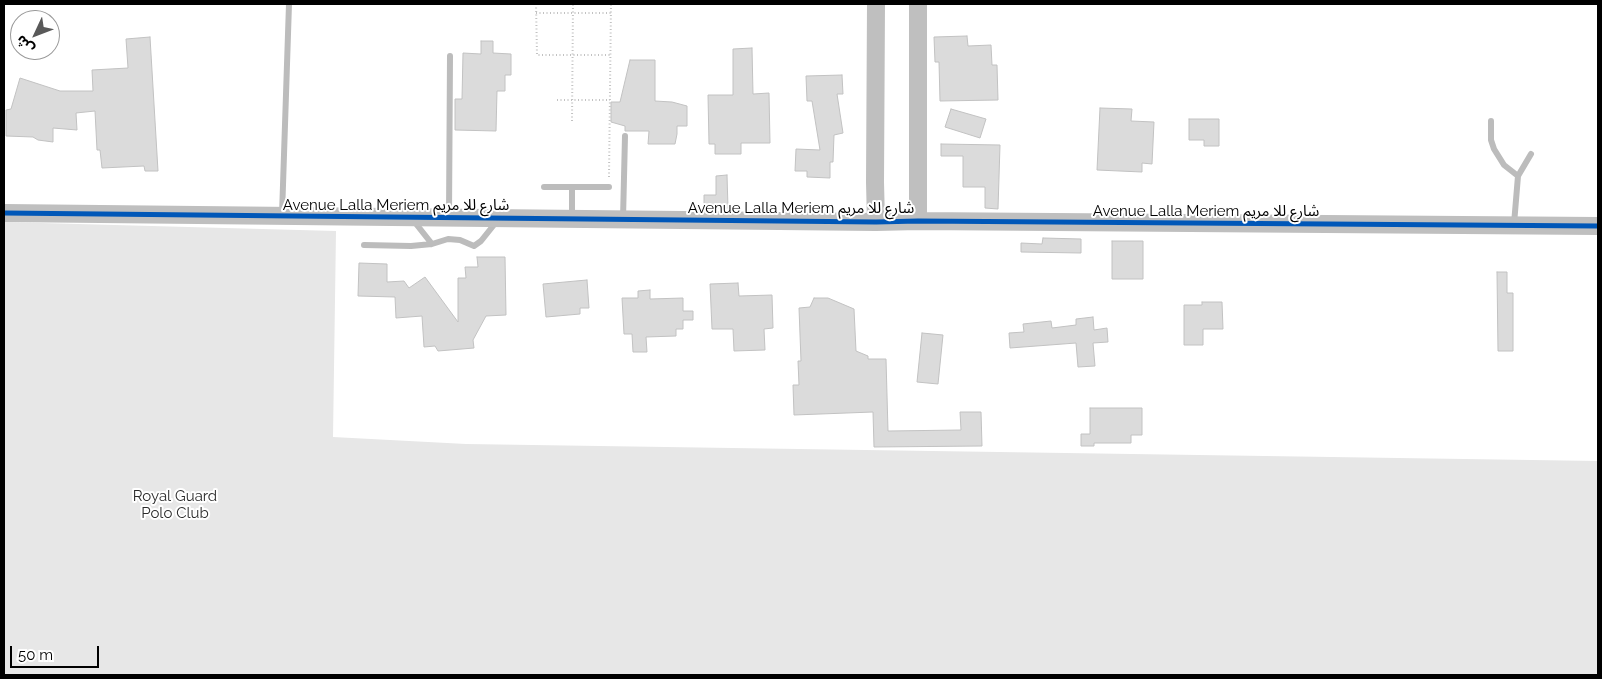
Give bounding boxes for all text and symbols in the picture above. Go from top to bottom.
north arrow [10,10,60,60]
text: ش [12,32,37,57]
street label: Avenue Lalla Meriem شارع للا مريم [283,196,509,214]
street label: Avenue Lalla Meriem شارع للا مريم [688,199,914,217]
street label: Avenue Lalla Meriem شارع للا مريم [1093,202,1319,220]
park label: Royal Guard Polo Club [133,487,217,522]
scale bar [12,636,101,668]
text: 50 m [18,646,53,664]

